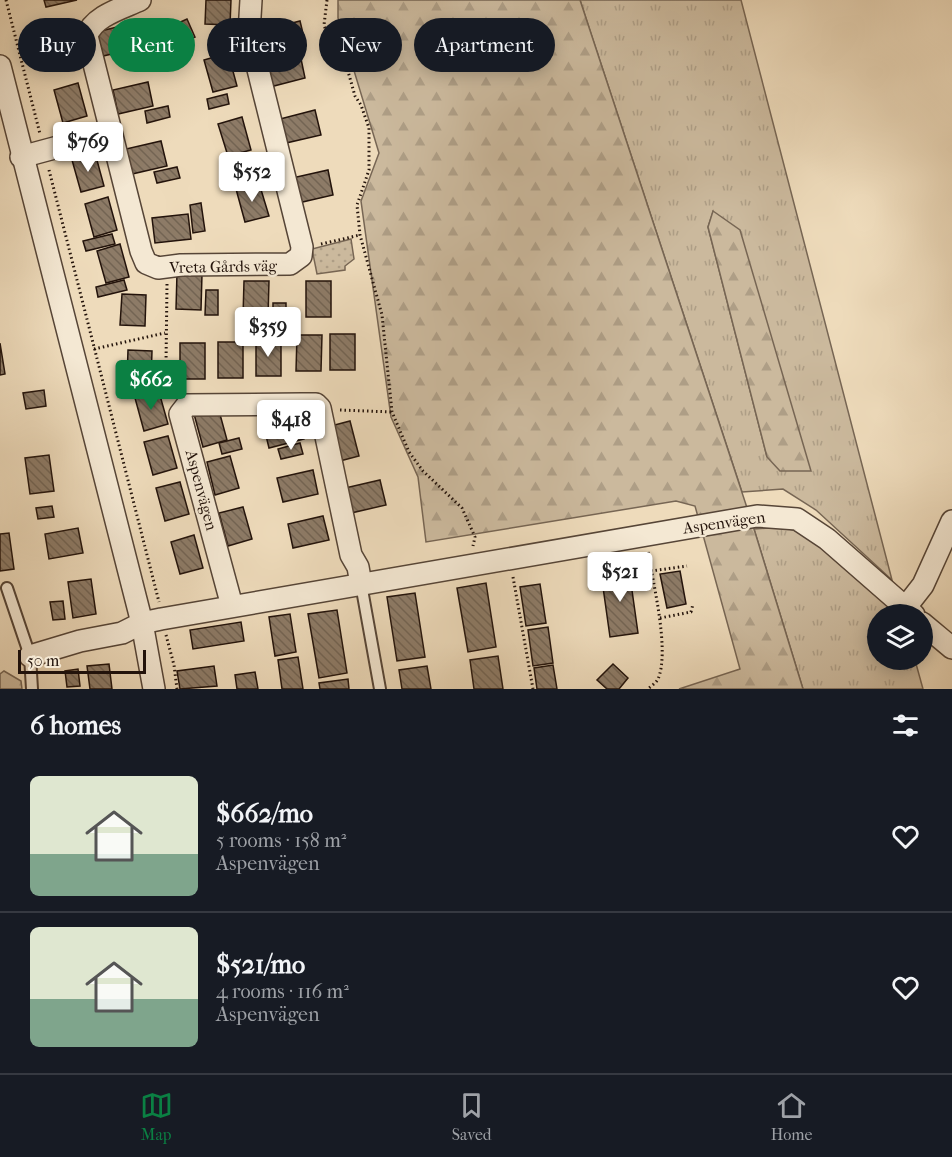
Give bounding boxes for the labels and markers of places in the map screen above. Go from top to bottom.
pin: $769 [52,122,124,173]
pin: $552 [216,152,288,203]
pin: $359 [232,307,304,358]
pin: $662 [115,360,187,411]
pin: $418 [255,400,327,451]
pin: $521 [584,552,656,603]

